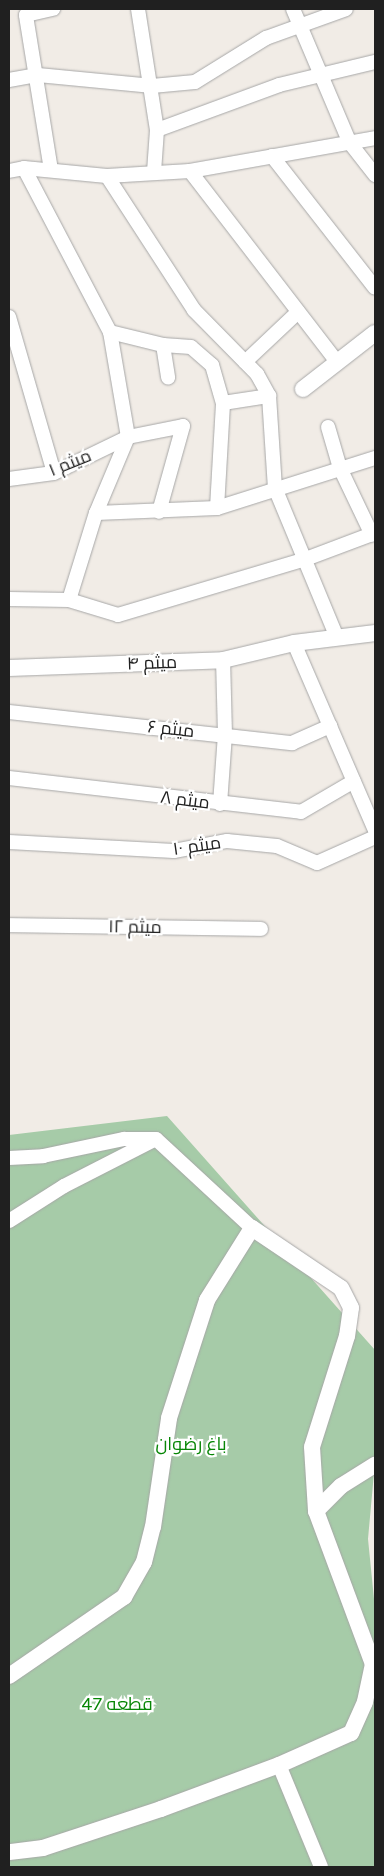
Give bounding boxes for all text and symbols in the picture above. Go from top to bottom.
street label: ۱ میثم [46,445,94,481]
street label: ۴ میثم [126,651,178,675]
street label: ۶ میثم [146,716,196,742]
street label: ۸ میثم [159,786,211,814]
street label: ۱۰ میثم [171,832,223,860]
street label: ۱۲ میثم [108,916,162,938]
park label: باغ رضوان [155,1433,227,1455]
park label: قطعه 47 [81,1693,153,1715]

